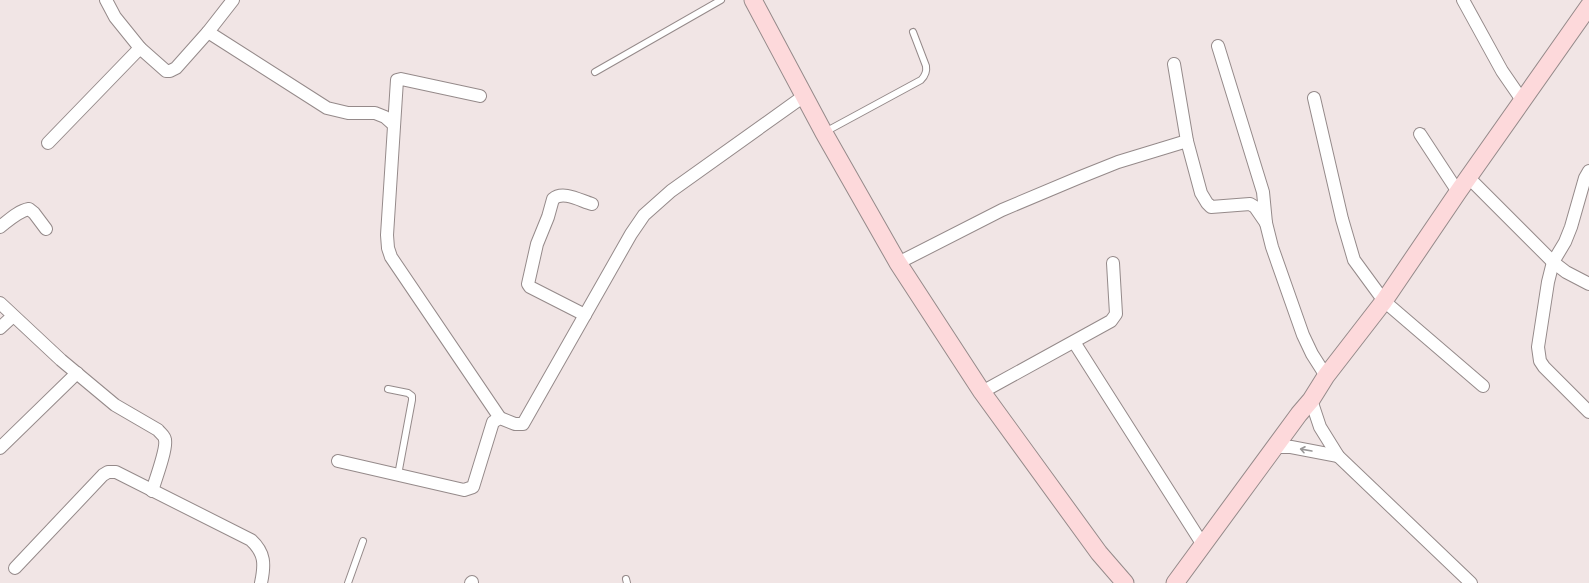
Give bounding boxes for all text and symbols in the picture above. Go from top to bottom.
one-way arrow [1300,445,1313,453]

